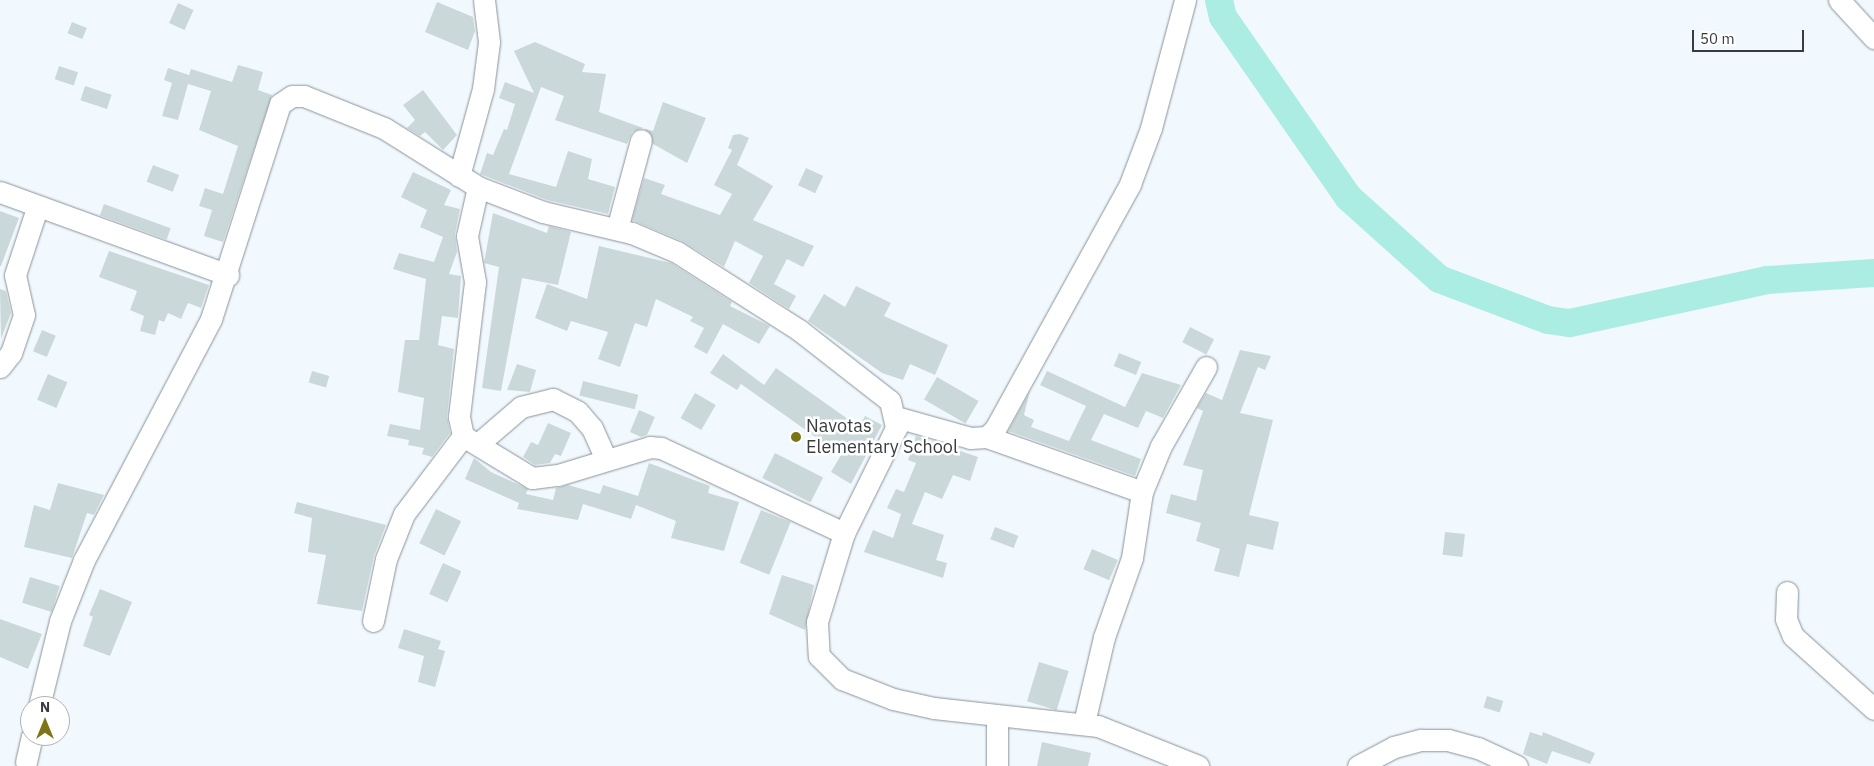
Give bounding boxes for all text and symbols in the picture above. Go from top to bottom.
scale bar [1694,20,1806,52]
text: 50 m [1700,29,1735,48]
place label: Navotas Elementary School [806,416,958,458]
marker: Navotas Elementary School [790,431,802,443]
north arrow [20,696,70,746]
text: N [40,698,50,716]

